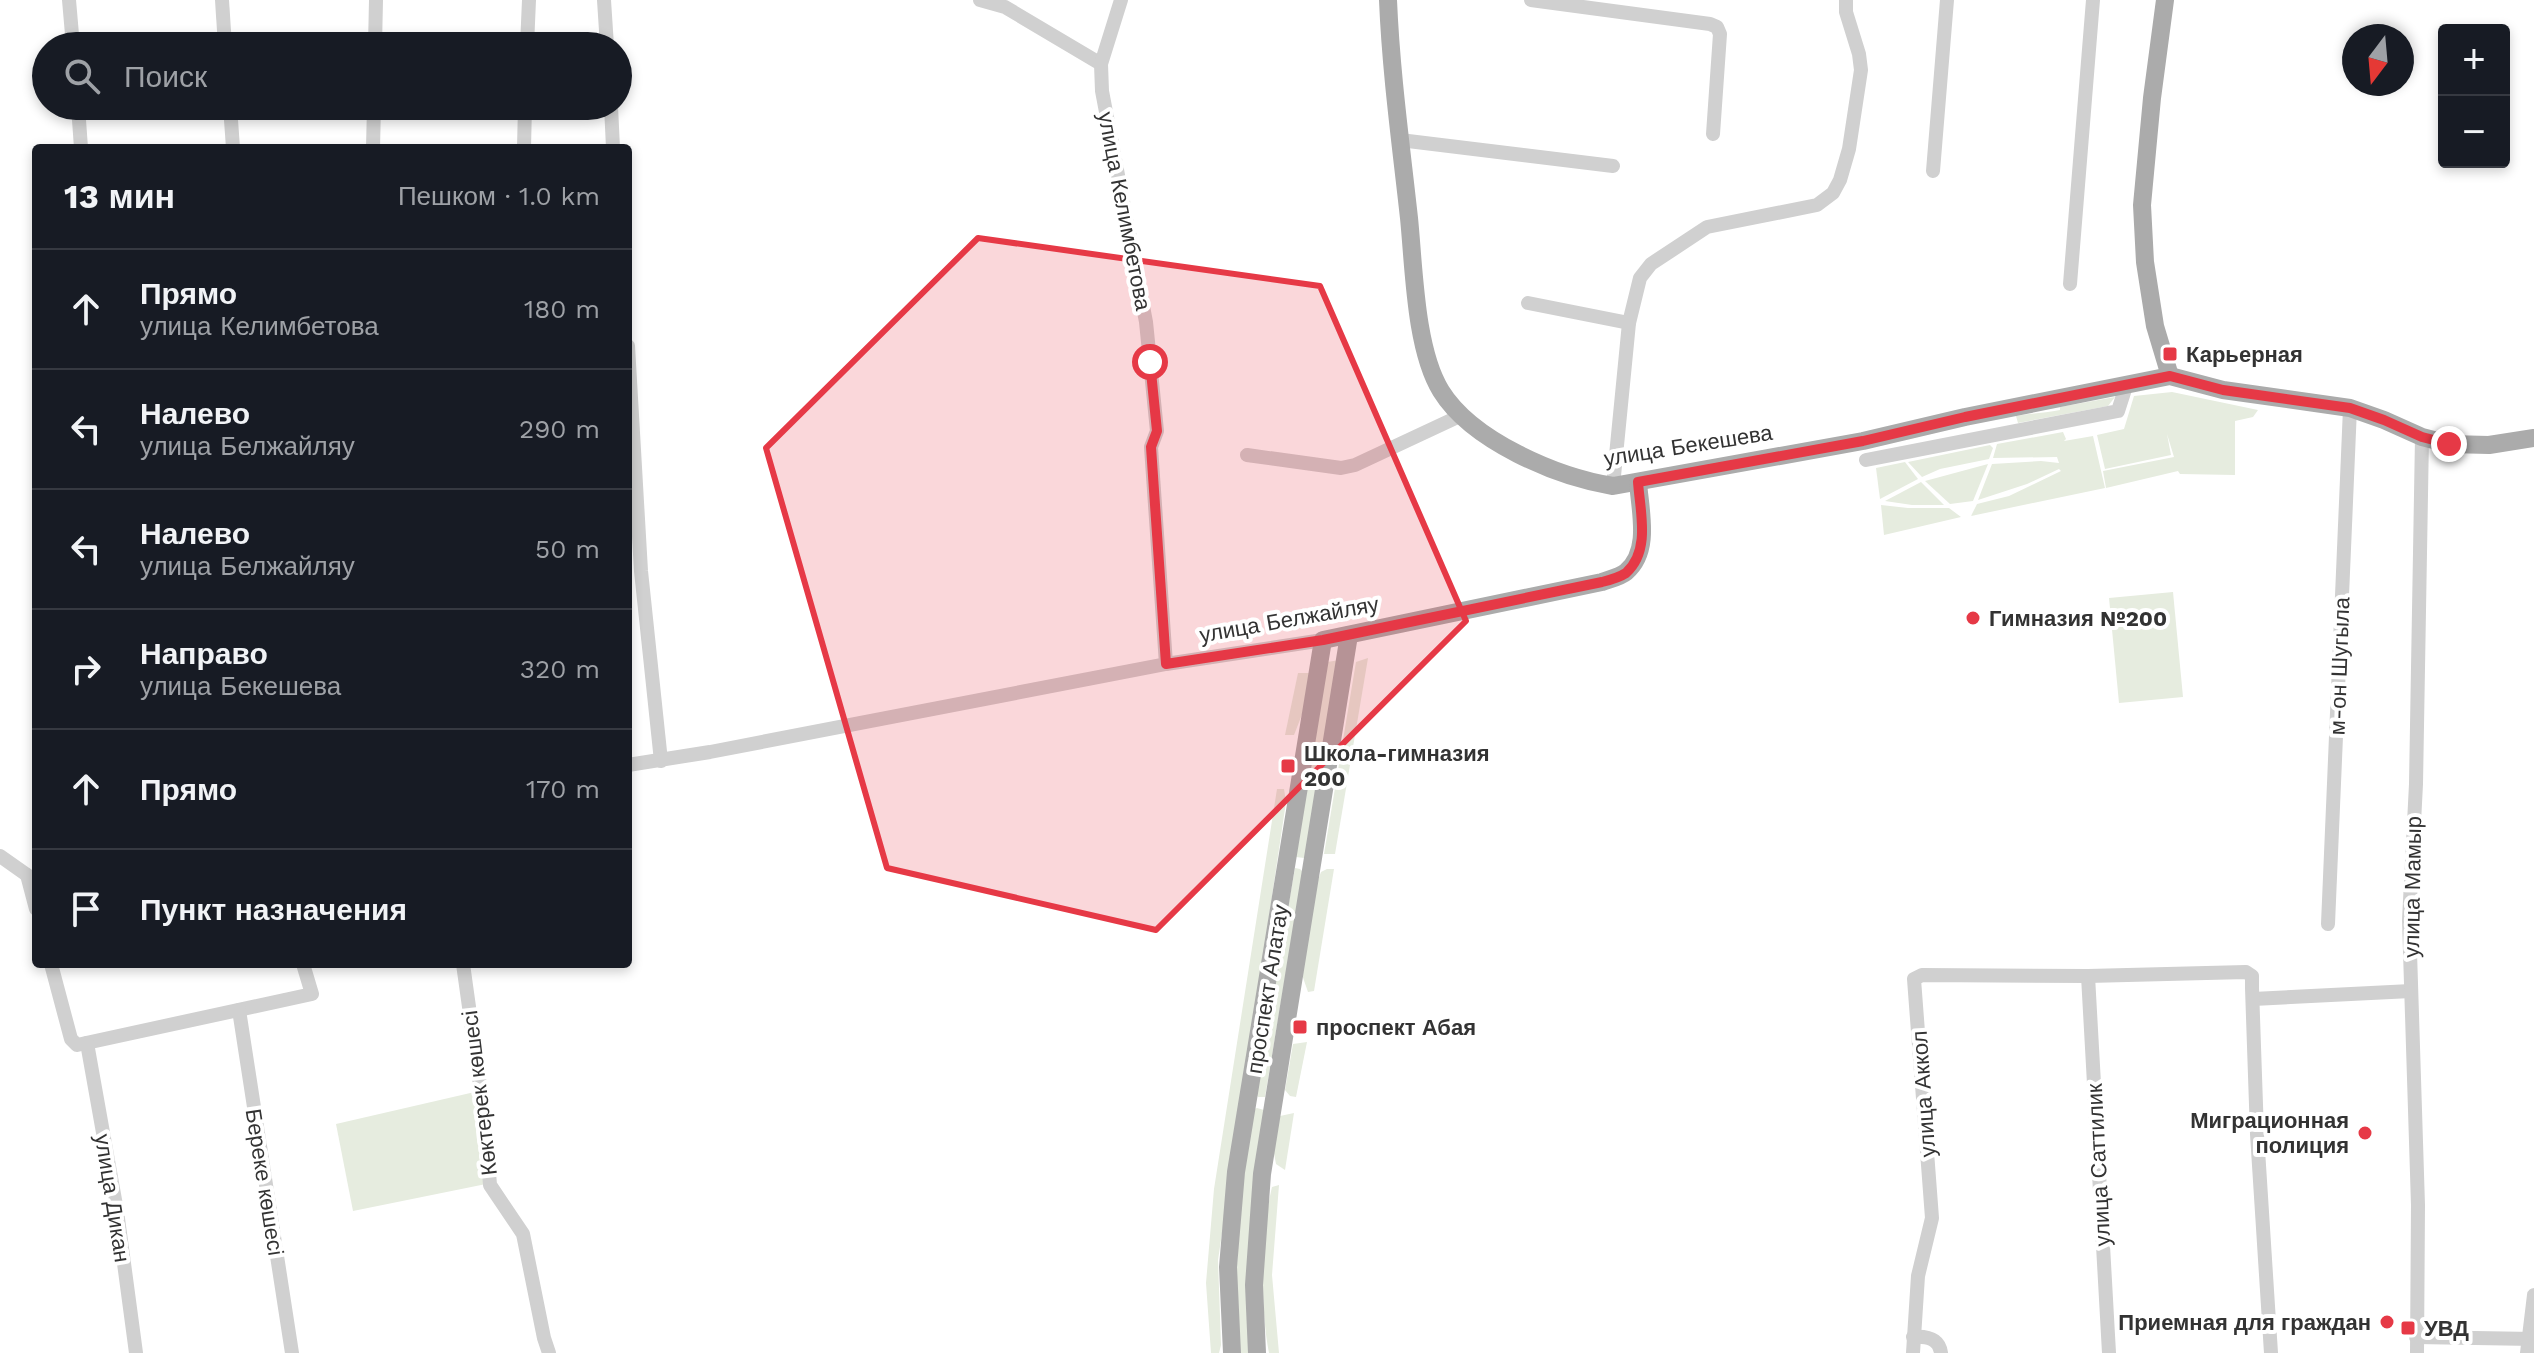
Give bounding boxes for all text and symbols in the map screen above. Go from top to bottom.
north arrow [2342,24,2414,96]
map controls [2438,24,2510,168]
button: + [2438,24,2510,96]
search box [32,32,632,120]
icon: search [60,54,104,98]
text: Поиск [124,59,207,94]
button: − [2438,96,2510,168]
street label: улица Келимбетова [1093,110,1156,313]
text: 13 мин [64,176,175,216]
text: Пешком · 1.0 km [398,181,600,211]
text: Прямо [140,276,237,311]
icon: ahead [64,287,108,331]
text: 180 m [524,294,600,324]
text: улица Келимбетова [140,311,379,341]
place label: Карьерная [2186,342,2303,367]
route start [1132,344,1168,380]
marker: Карьерная [2161,345,2179,363]
text: Налево [140,396,250,431]
icon: left [64,407,108,451]
text: 290 m [519,414,600,444]
street label: улица Бекешева [1602,420,1775,471]
route end [2431,426,2467,462]
text: улица Белжайляу [140,431,355,461]
text: Налево [140,516,250,551]
icon: left [64,527,108,571]
text: 50 m [535,534,600,564]
text: улица Белжайляу [140,551,355,581]
street label: улица Белжайляу [1197,591,1381,648]
street label: м-он Шугыла [2325,596,2354,736]
place label: Гимназия №200 [1989,606,2167,631]
marker: Гимназия №200 [1964,609,1982,627]
text: Направо [140,636,268,671]
icon: right [64,647,108,691]
text: 320 m [520,654,600,684]
text: улица Бекешева [140,671,341,701]
place label: Школа-гимназия 200 [1304,741,1490,791]
marker: Школа-гимназия 200 [1279,757,1297,775]
icon: ahead [64,767,108,811]
text: Прямо [140,772,237,807]
text: 170 m [526,774,600,804]
street label: улица Мамыр [2399,816,2426,958]
icon: arrive [64,887,108,931]
text: Пункт назначения [140,892,407,927]
street label: проспект Алатау [1242,903,1293,1076]
street label: Көктерек көшесі [457,1009,502,1177]
place label: проспект Абая [1316,1015,1476,1040]
marker: проспект Абая [1291,1018,1309,1036]
street label: улица Аккол [1907,1030,1940,1158]
street label: улица Саттилик [2082,1083,2115,1247]
street label: Береке көшесі [241,1107,288,1257]
place label: Миграционная полиция [2190,1108,2349,1158]
marker: Миграционная полиция [2356,1124,2374,1142]
street label: улица Дикан [90,1132,135,1264]
place label: Приемная для граждан [2118,1310,2371,1335]
marker: Приемная для граждан [2378,1313,2396,1331]
place label: УВД [2424,1316,2469,1341]
marker: УВД [2399,1319,2417,1337]

